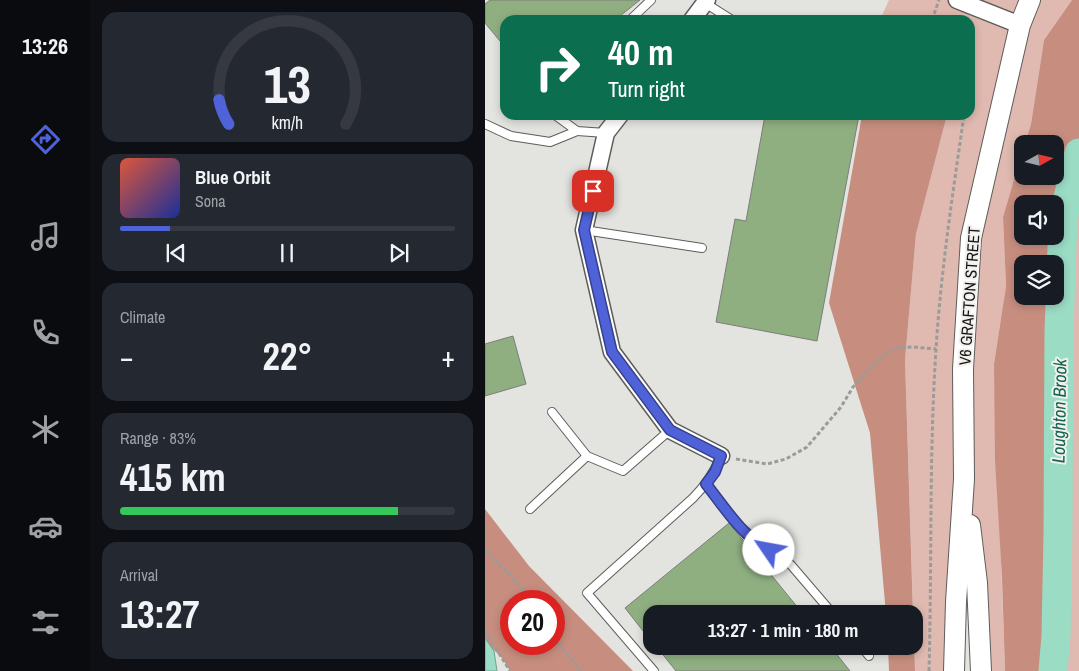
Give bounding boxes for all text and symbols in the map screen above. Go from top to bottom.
text: 40 m [608,29,673,76]
text: 13:26 [22,31,68,61]
icon: right [525,35,590,100]
text: 13 [264,49,311,119]
text: Turn right [608,74,685,104]
text: km/h [272,111,303,135]
icon: directions [28,122,63,157]
north arrow [1014,135,1064,185]
map controls [1014,135,1064,305]
text: Blue Orbit [195,164,270,190]
pin [572,170,614,212]
icon: arrive [579,177,607,205]
text: Sona [195,190,226,212]
button: sound [1014,195,1064,245]
icon: music [28,219,63,254]
street label: V6 GRAFTON STREET [953,226,985,366]
icon: previous [162,239,190,267]
icon: pause [273,239,301,267]
icon: next [385,239,413,267]
button: layers [1014,255,1064,305]
text: Climate [120,306,165,328]
icon: phone [28,315,63,350]
text: 22° [263,331,312,382]
text: − [120,338,133,376]
text: + [442,338,455,376]
water label: Loughton Brook [1046,358,1072,463]
icon: climate [28,412,63,447]
text: Range · 83% [120,427,196,449]
text: 415 km [120,452,226,503]
icon: car [28,509,63,544]
position arrow [742,523,794,575]
text: Arrival [120,564,158,586]
text: 13:27 [120,589,200,640]
speed limit sign: 20 [500,590,565,655]
icon: filters [28,605,63,640]
text: 13:27 · 1 min · 180 m [708,617,858,643]

